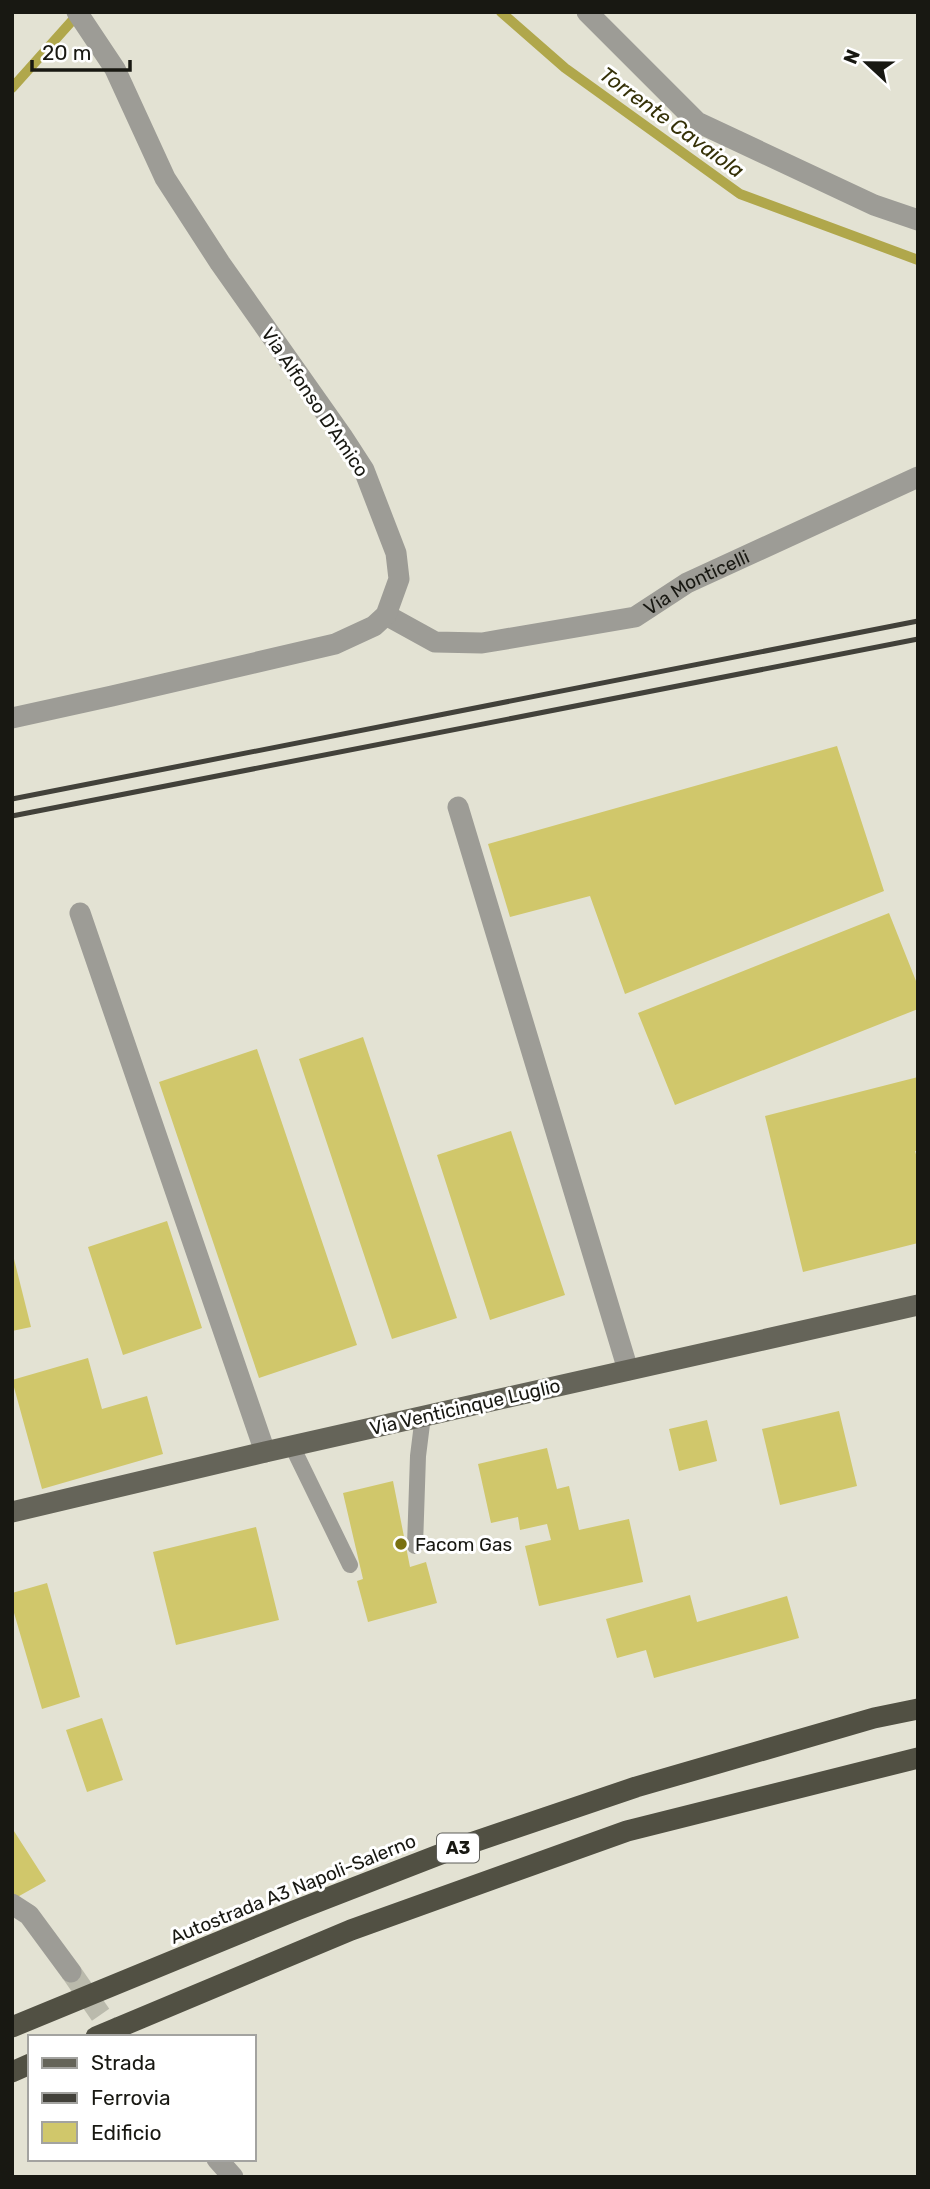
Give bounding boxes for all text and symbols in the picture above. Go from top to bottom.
scale bar [32,28,130,72]
north arrow [832,28,902,98]
text: 20 m [42,40,91,65]
text: N [838,46,865,67]
water label: Torrente Cavaiola [595,61,749,183]
street label: Via Alfonso D'Amico [256,323,374,481]
street label: Via Monticelli [639,545,753,620]
street label: Via Venticinque Luglio [367,1374,563,1440]
place label: Facom Gas [415,1533,512,1556]
marker: Facom Gas [393,1536,409,1552]
street label: Autostrada A3 Napoli-Salerno [167,1829,419,1949]
road number: A3 [437,1834,479,1862]
legend [28,2035,256,2161]
text: Strada [91,2050,156,2075]
text: Ferrovia [91,2085,171,2110]
text: Edificio [91,2120,161,2145]

